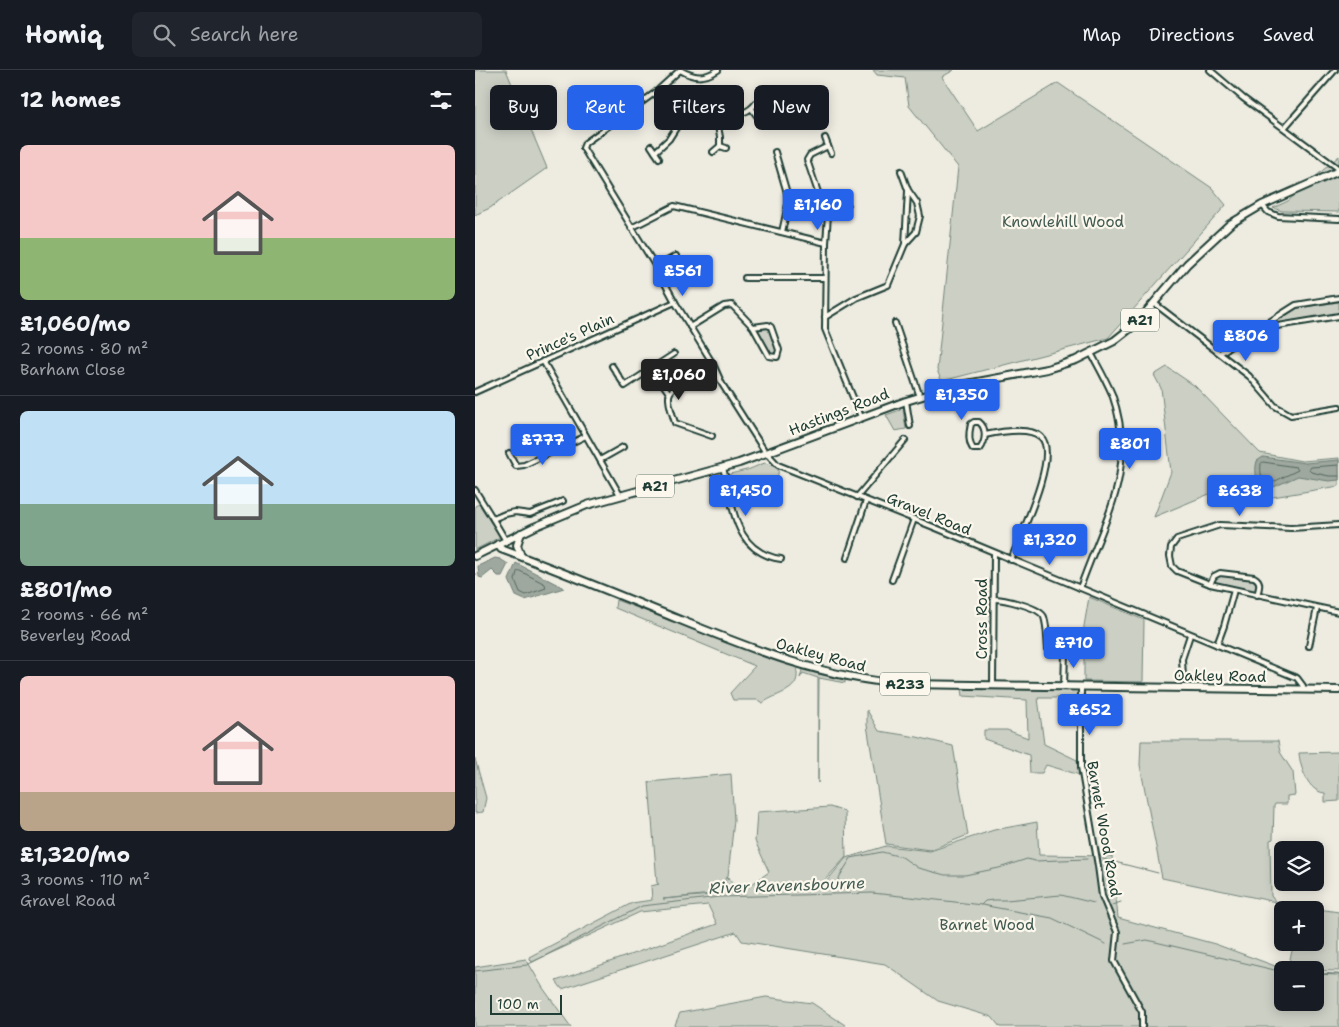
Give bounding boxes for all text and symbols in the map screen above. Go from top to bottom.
search box [132,12,482,57]
text: Homiq [25,19,102,51]
icon: search [150,21,178,49]
text: Search here [190,22,299,47]
text: Map [1083,23,1121,47]
text: Directions [1149,23,1235,47]
text: Saved [1263,23,1314,47]
chip: Buy [490,85,557,130]
chip: Rent [567,85,644,130]
chip: Filters [654,85,744,130]
chip: New [754,85,829,130]
text: 12 homes [20,86,121,114]
icon: filters [427,86,455,114]
icon: home [193,178,283,268]
pin: £1,160 [777,189,859,231]
text: £1,160 [794,194,842,215]
park label: Knowlehill Wood [1002,212,1125,232]
pin: £561 [653,254,713,297]
text: £561 [664,260,702,281]
road number: A21 [1121,308,1159,332]
street label: Prince's Plain [523,309,617,365]
text: £1,060/mo [20,310,131,338]
pin: £806 [1216,320,1276,362]
text: £806 [1224,325,1268,346]
text: 2 rooms · 80 m² [20,338,148,359]
pin: £1,060 [638,358,720,401]
text: Barham Close [20,359,126,380]
text: £1,060 [652,364,706,385]
pin: £1,350 [921,378,1003,421]
street label: Hastings Road [786,384,892,440]
text: £1,350 [936,384,989,405]
pin: £777 [513,424,573,466]
pin: £801 [1100,428,1160,470]
text: £777 [522,429,564,450]
text: £801 [1110,433,1150,454]
icon: home [193,443,283,533]
road number: A21 [636,474,674,498]
pin: £1,450 [705,474,787,517]
pin: £638 [1210,474,1270,517]
text: £1,450 [720,480,772,501]
text: £638 [1218,480,1262,501]
street label: Gravel Road [884,488,975,540]
pin: £1,320 [1009,524,1091,566]
text: £1,320 [1023,529,1077,550]
text: £801/mo [20,576,113,604]
street label: Cross Road [972,578,992,660]
text: 2 rooms · 66 m² [20,604,148,625]
text: Beverley Road [20,625,131,646]
pin: £710 [1044,626,1104,669]
text: £710 [1055,632,1093,653]
street label: Oakley Road [774,633,869,677]
street label: Oakley Road [1174,665,1267,687]
road number: A233 [880,672,930,696]
pin: £652 [1060,694,1120,736]
text: £652 [1069,699,1111,720]
icon: home [193,708,283,798]
street label: Barnet Wood Road [1082,759,1126,899]
text: £1,320/mo [20,841,130,869]
map controls [1274,841,1324,1011]
button: layers [1274,841,1324,891]
text: 3 rooms · 110 m² [20,869,150,890]
water label: River Ravensbourne [709,872,865,899]
text: Gravel Road [20,890,116,911]
button: + [1274,901,1324,951]
park label: Barnet Wood [939,915,1035,935]
button: − [1274,961,1324,1011]
scale bar [490,992,563,1015]
text: 100 m [497,995,539,1013]

